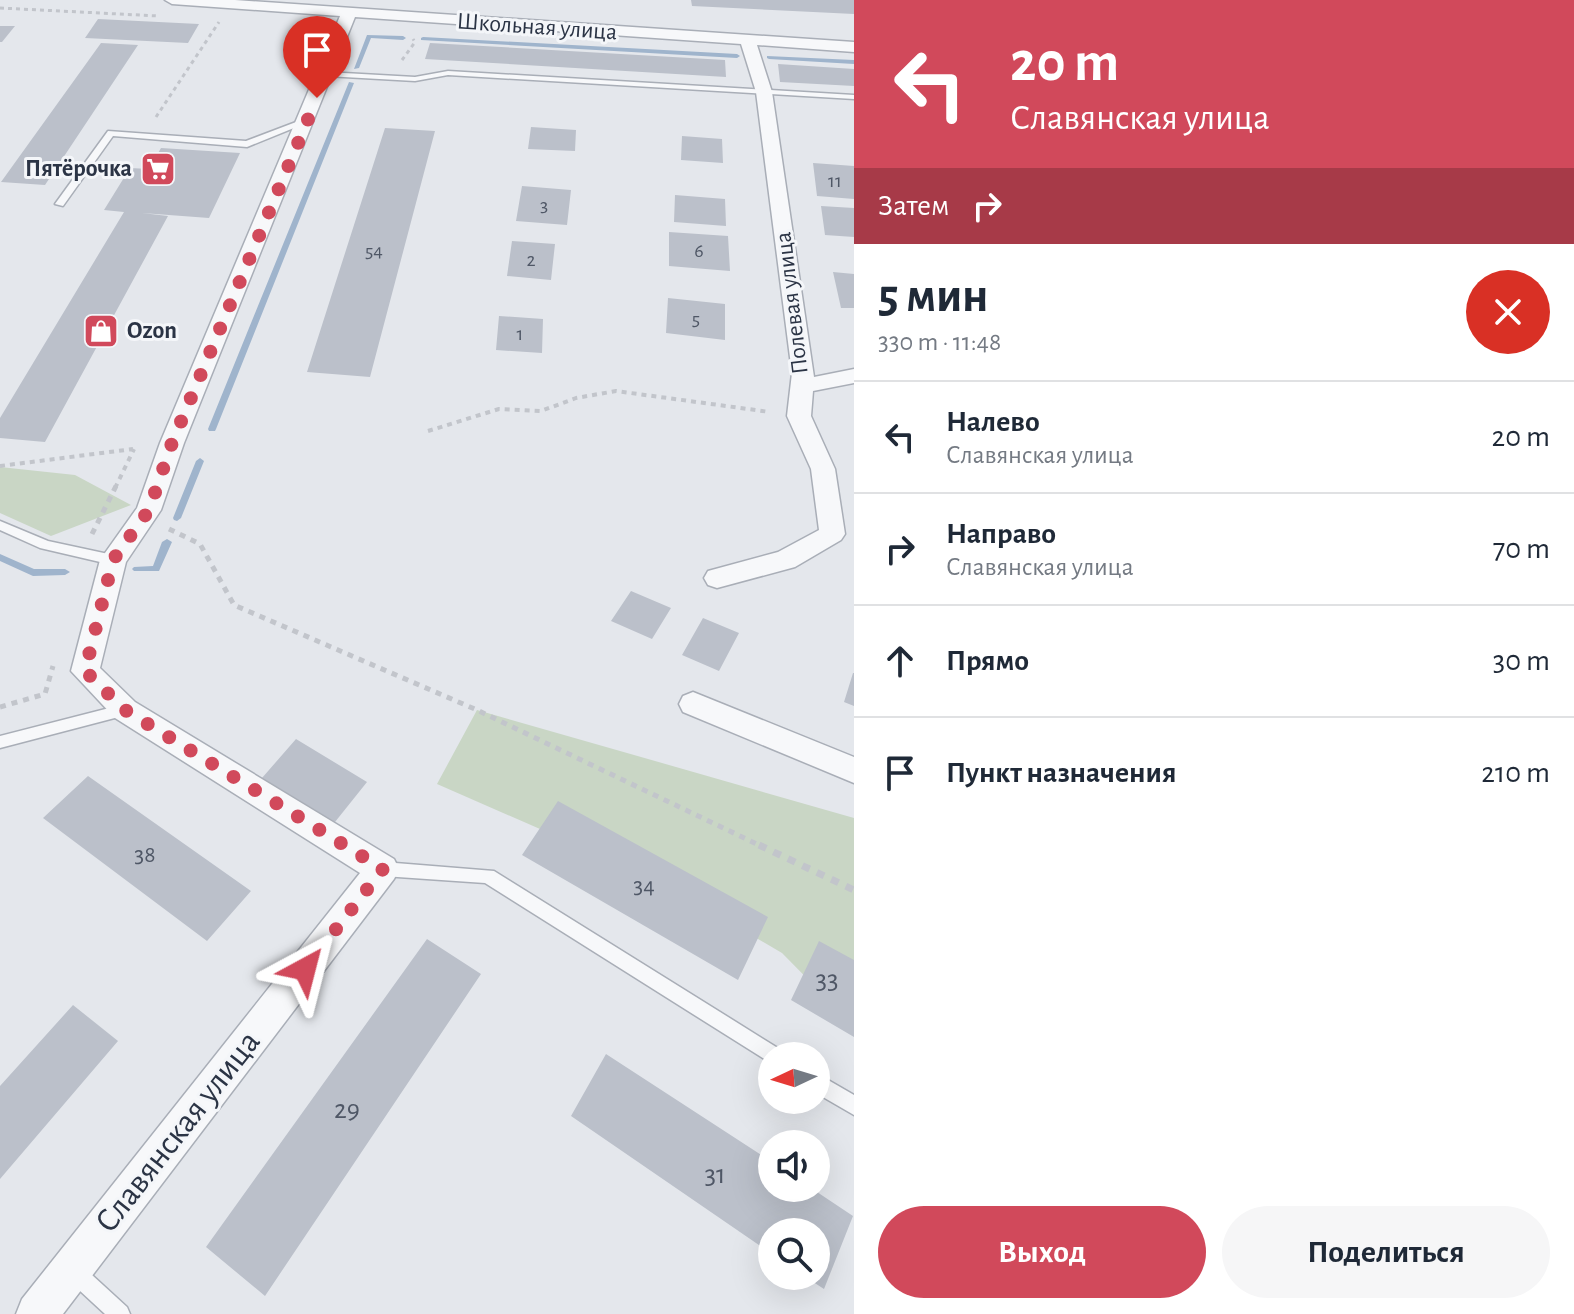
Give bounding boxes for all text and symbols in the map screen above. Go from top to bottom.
street label: Школьная улица [456,9,618,45]
pin [283,16,351,98]
icon: arrive [295,28,339,72]
icon: left [878,32,982,136]
text: 20 m [1010,35,1119,91]
text: Славянская улица [1010,100,1270,136]
supermarket icon: Пятёрочка [139,150,177,188]
place label: Пятёрочка [25,157,132,181]
house number: 11 [828,171,842,191]
icon: right [965,184,1009,228]
text: Затем [878,191,949,221]
house number: 3 [540,195,548,215]
street label: Полевая улица [771,230,813,376]
house number: 54 [365,241,383,261]
house number: 6 [694,241,704,261]
house number: 2 [526,250,536,270]
button: close [1466,270,1550,354]
text: 5 мин [878,273,989,321]
house number: 5 [692,309,700,329]
shop icon: Ozon [82,312,120,350]
place label: Ozon [127,319,177,343]
house number: 1 [517,324,523,344]
text: 330 m · 11:48 [878,329,1001,355]
text: Налево [946,407,1040,437]
icon: left [878,415,922,459]
text: 20 m [1492,422,1550,452]
text: Славянская улица [946,442,1134,468]
text: Направо [946,519,1056,549]
icon: right [878,527,922,571]
text: 70 m [1493,534,1550,564]
text: Славянская улица [946,554,1134,580]
icon: ahead [878,639,922,683]
text: Прямо [946,646,1029,676]
text: 30 m [1493,646,1550,676]
icon: arrive [878,751,922,795]
text: Пункт назначения [946,758,1177,788]
text: 210 m [1481,758,1550,788]
house number: 38 [134,843,156,867]
house number: 34 [633,874,655,898]
position arrow [263,927,347,1011]
house number: 33 [815,966,839,994]
street label: Славянская улица [89,1025,267,1239]
north arrow [758,1042,830,1114]
map controls [758,1042,830,1290]
house number: 29 [334,1096,360,1124]
button: sound [758,1130,830,1202]
house number: 31 [704,1161,726,1189]
button: Выход [878,1206,1206,1298]
button: Поделиться [1222,1206,1550,1298]
button: search [758,1218,830,1290]

